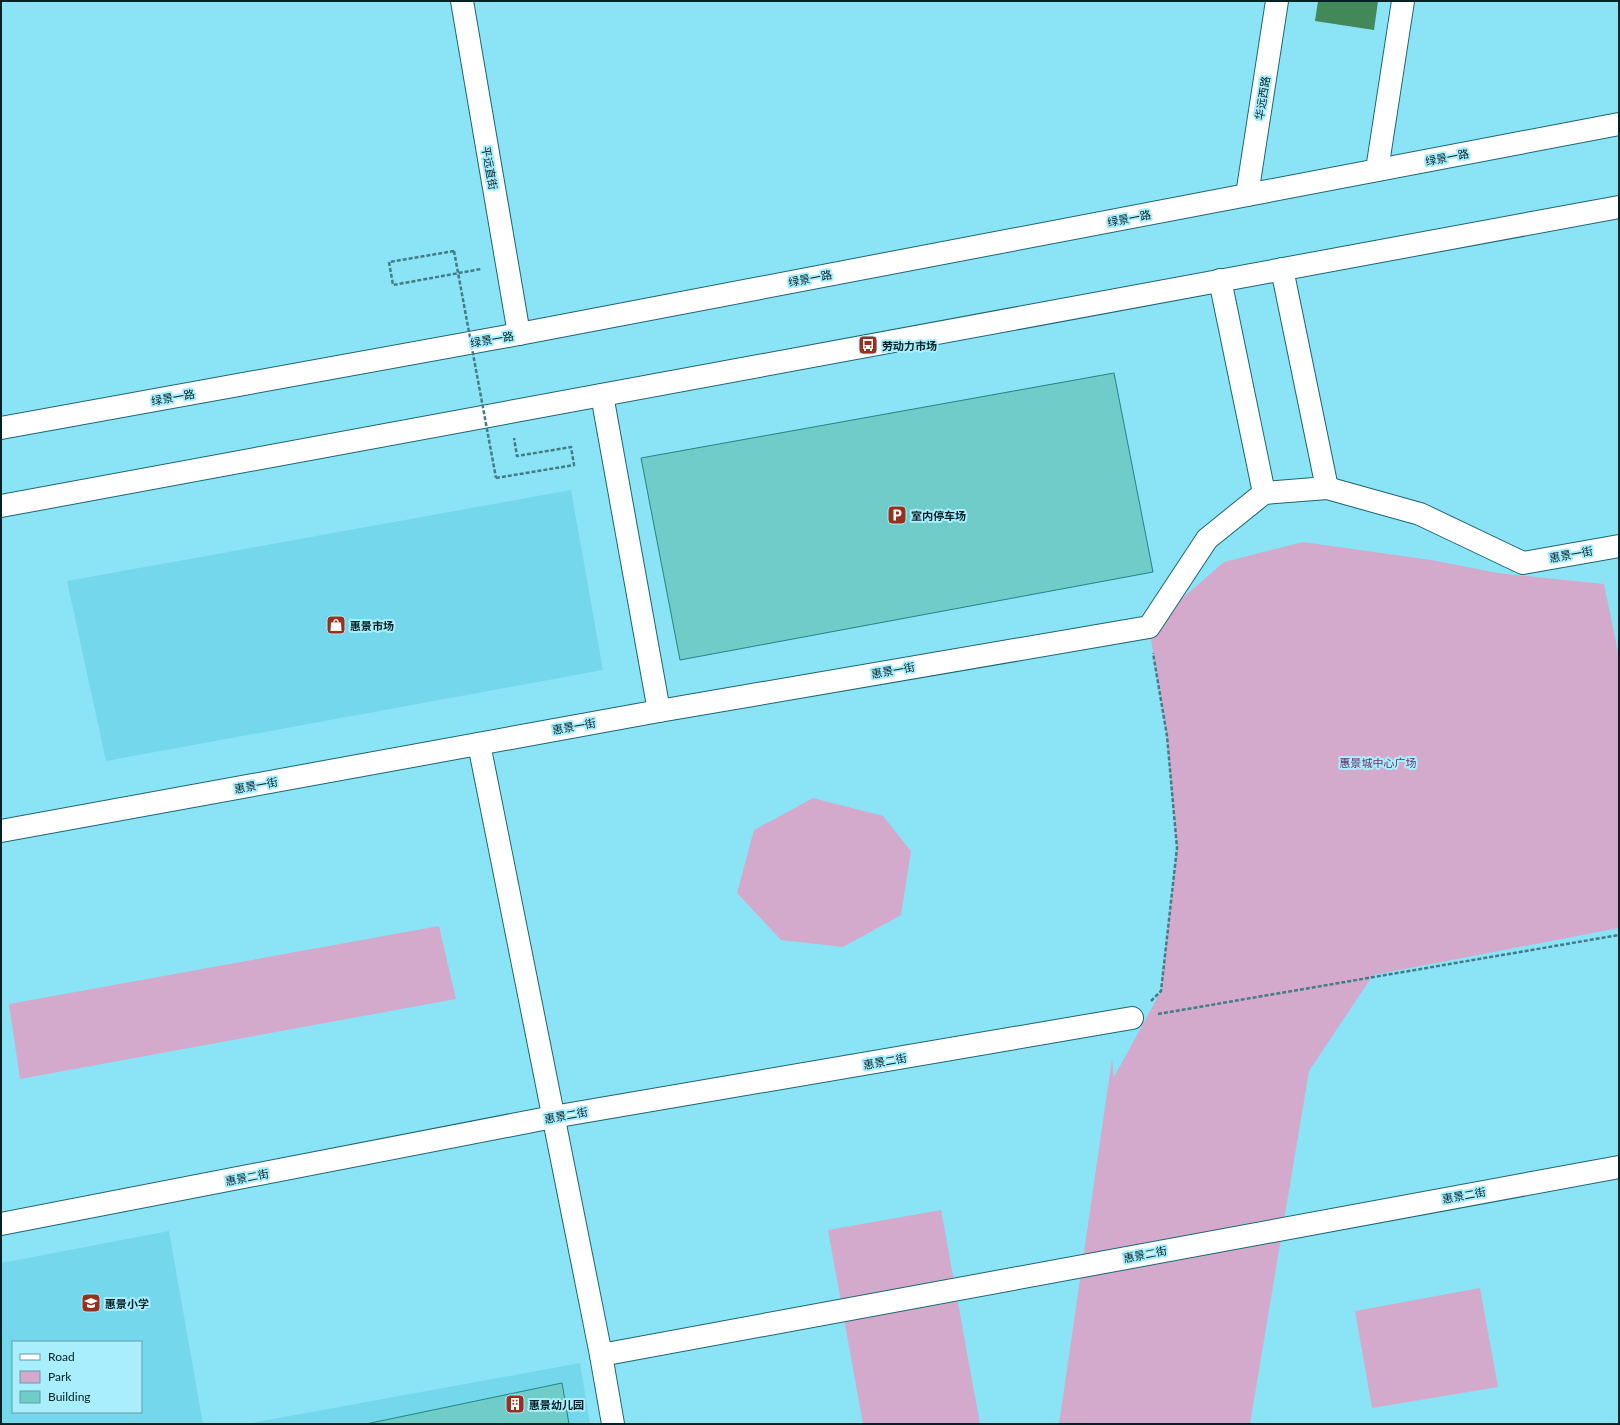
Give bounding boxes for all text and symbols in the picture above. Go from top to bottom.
street label: 华远西路 [1252,75,1272,121]
street label: 平远直街 [480,145,500,191]
street label: 绿景一路 [1424,146,1470,168]
street label: 绿景一路 [1106,207,1152,229]
street label: 绿景一路 [787,267,833,289]
street label: 绿景一路 [469,329,515,349]
bus stop icon: 劳动力市场 [857,334,879,356]
place label: 劳动力市场 [882,339,937,352]
street label: 绿景一路 [150,387,196,407]
parking icon: 室内停车场 [886,504,908,526]
place label: 室内停车场 [911,509,966,522]
street label: 惠景一街 [1548,544,1594,564]
shop icon: 惠景市场 [325,614,347,636]
place label: 惠景市场 [350,619,394,632]
street label: 惠景一街 [870,660,916,680]
street label: 惠景一街 [551,716,597,736]
park label: 惠景城中心广场 [1340,756,1417,769]
street label: 惠景一街 [233,775,279,795]
street label: 惠景二街 [862,1051,908,1071]
street label: 惠景二街 [543,1105,589,1125]
street label: 惠景二街 [224,1166,270,1188]
street label: 惠景二街 [1441,1185,1487,1205]
street label: 惠景二街 [1122,1243,1168,1265]
school or university icon: 惠景小学 [80,1292,102,1314]
place label: 惠景小学 [105,1297,149,1310]
legend [12,1341,142,1413]
text: Road [48,1349,75,1364]
text: Park [48,1369,72,1384]
text: Building [48,1389,91,1404]
building icon: 惠景幼儿园 [504,1393,526,1415]
place label: 惠景幼儿园 [529,1398,584,1411]

